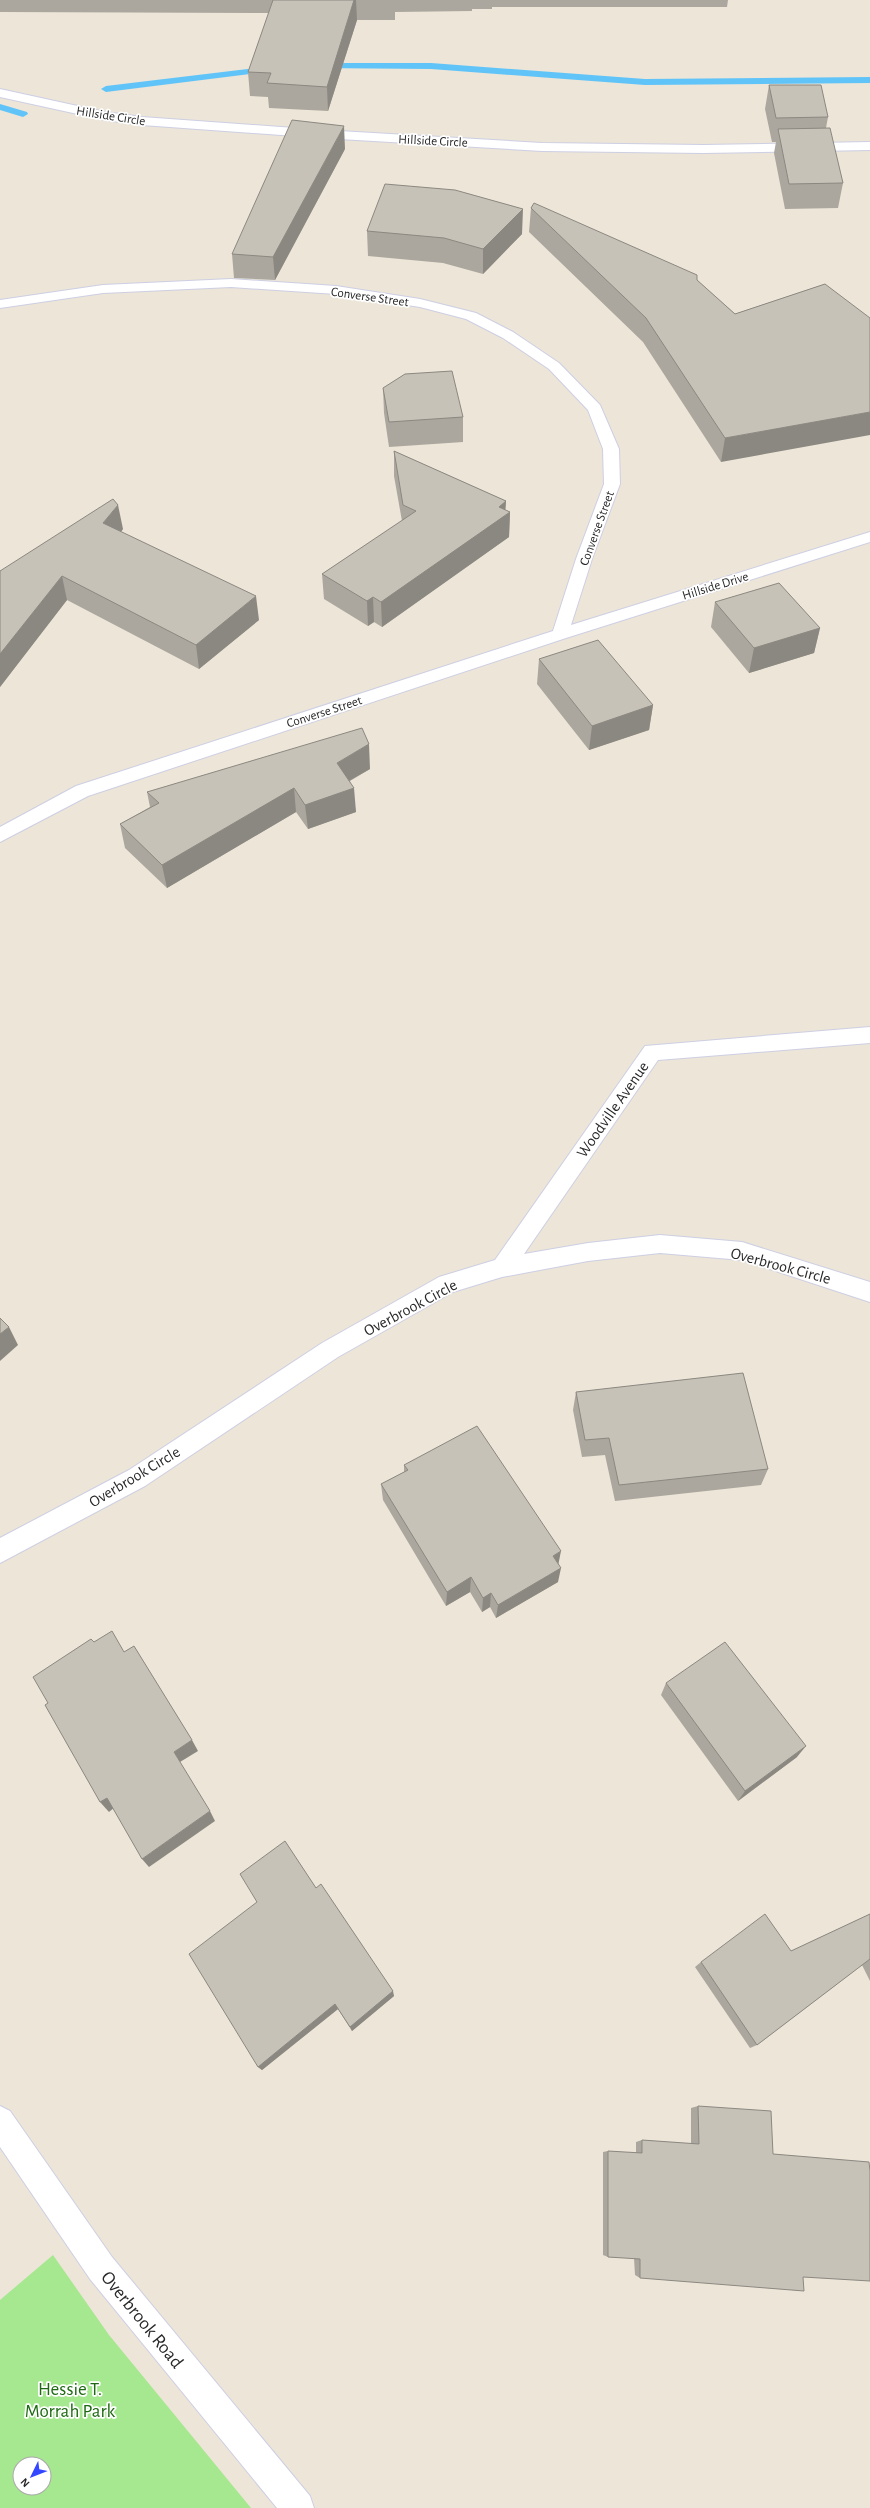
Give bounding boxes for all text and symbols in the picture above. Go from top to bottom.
street label: Hillside Circle [75,105,146,128]
street label: Hillside Circle [398,133,468,150]
street label: Converse Street [330,286,409,309]
street label: Converse Street [578,490,617,568]
street label: Hillside Drive [681,570,750,603]
street label: Converse Street [285,694,364,731]
street label: Woodville Avenue [574,1059,652,1160]
street label: Overbrook Circle [729,1245,833,1287]
street label: Overbrook Circle [361,1277,460,1339]
street label: Overbrook Circle [86,1443,183,1510]
street label: Overbrook Road [97,2268,187,2372]
park label: Hessie T. Morrah Park [25,2380,116,2421]
north arrow [12,2456,52,2496]
text: N [18,2476,32,2489]

